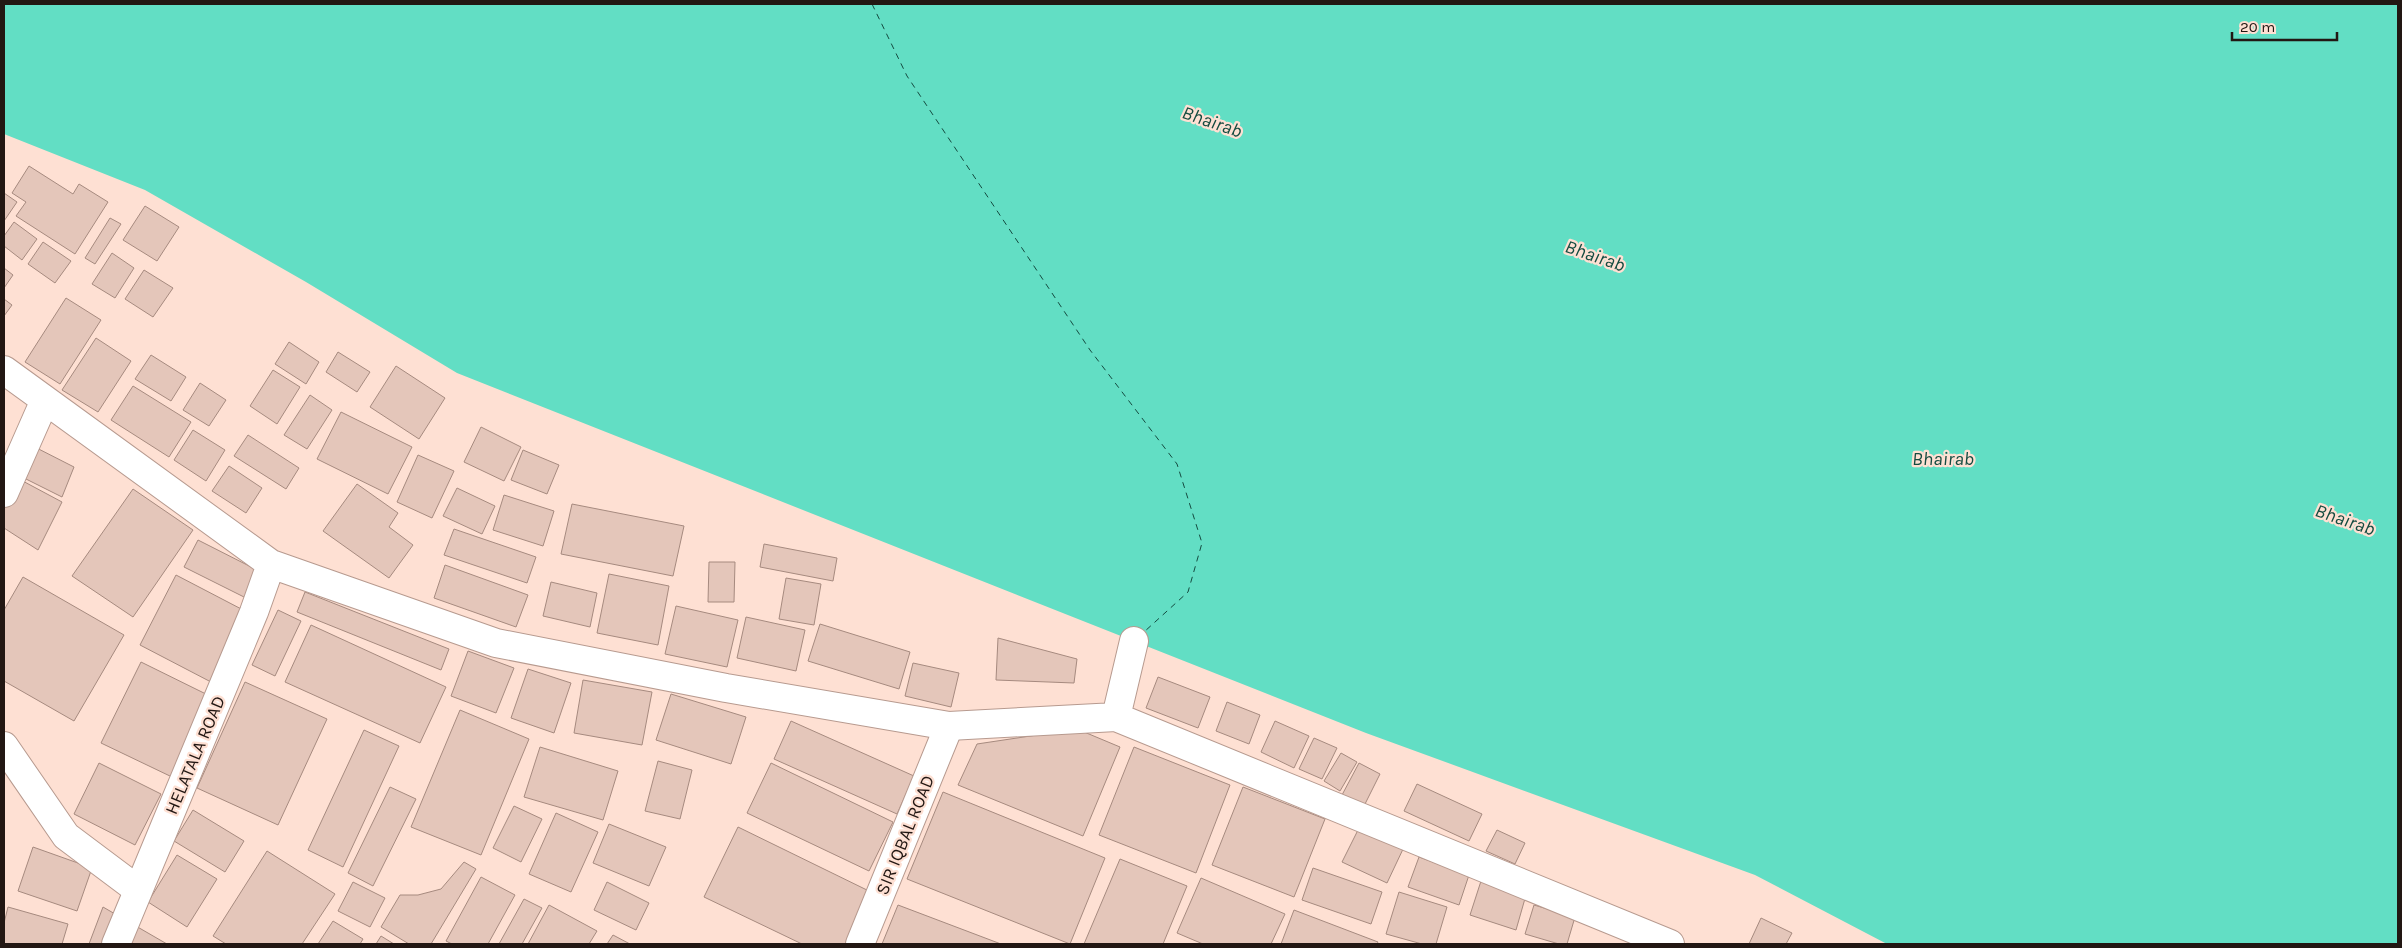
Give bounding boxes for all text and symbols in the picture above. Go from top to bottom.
scale bar [2232,10,2337,42]
text: 20 m [2240,18,2275,36]
water label: Bhairab [1179,102,1245,142]
water label: Bhairab [1562,236,1628,276]
water label: Bhairab [1912,448,1974,470]
water label: Bhairab [2312,500,2378,540]
street label: HELATALA ROAD [160,692,230,818]
street label: SIR IQBAL ROAD [871,772,939,898]

